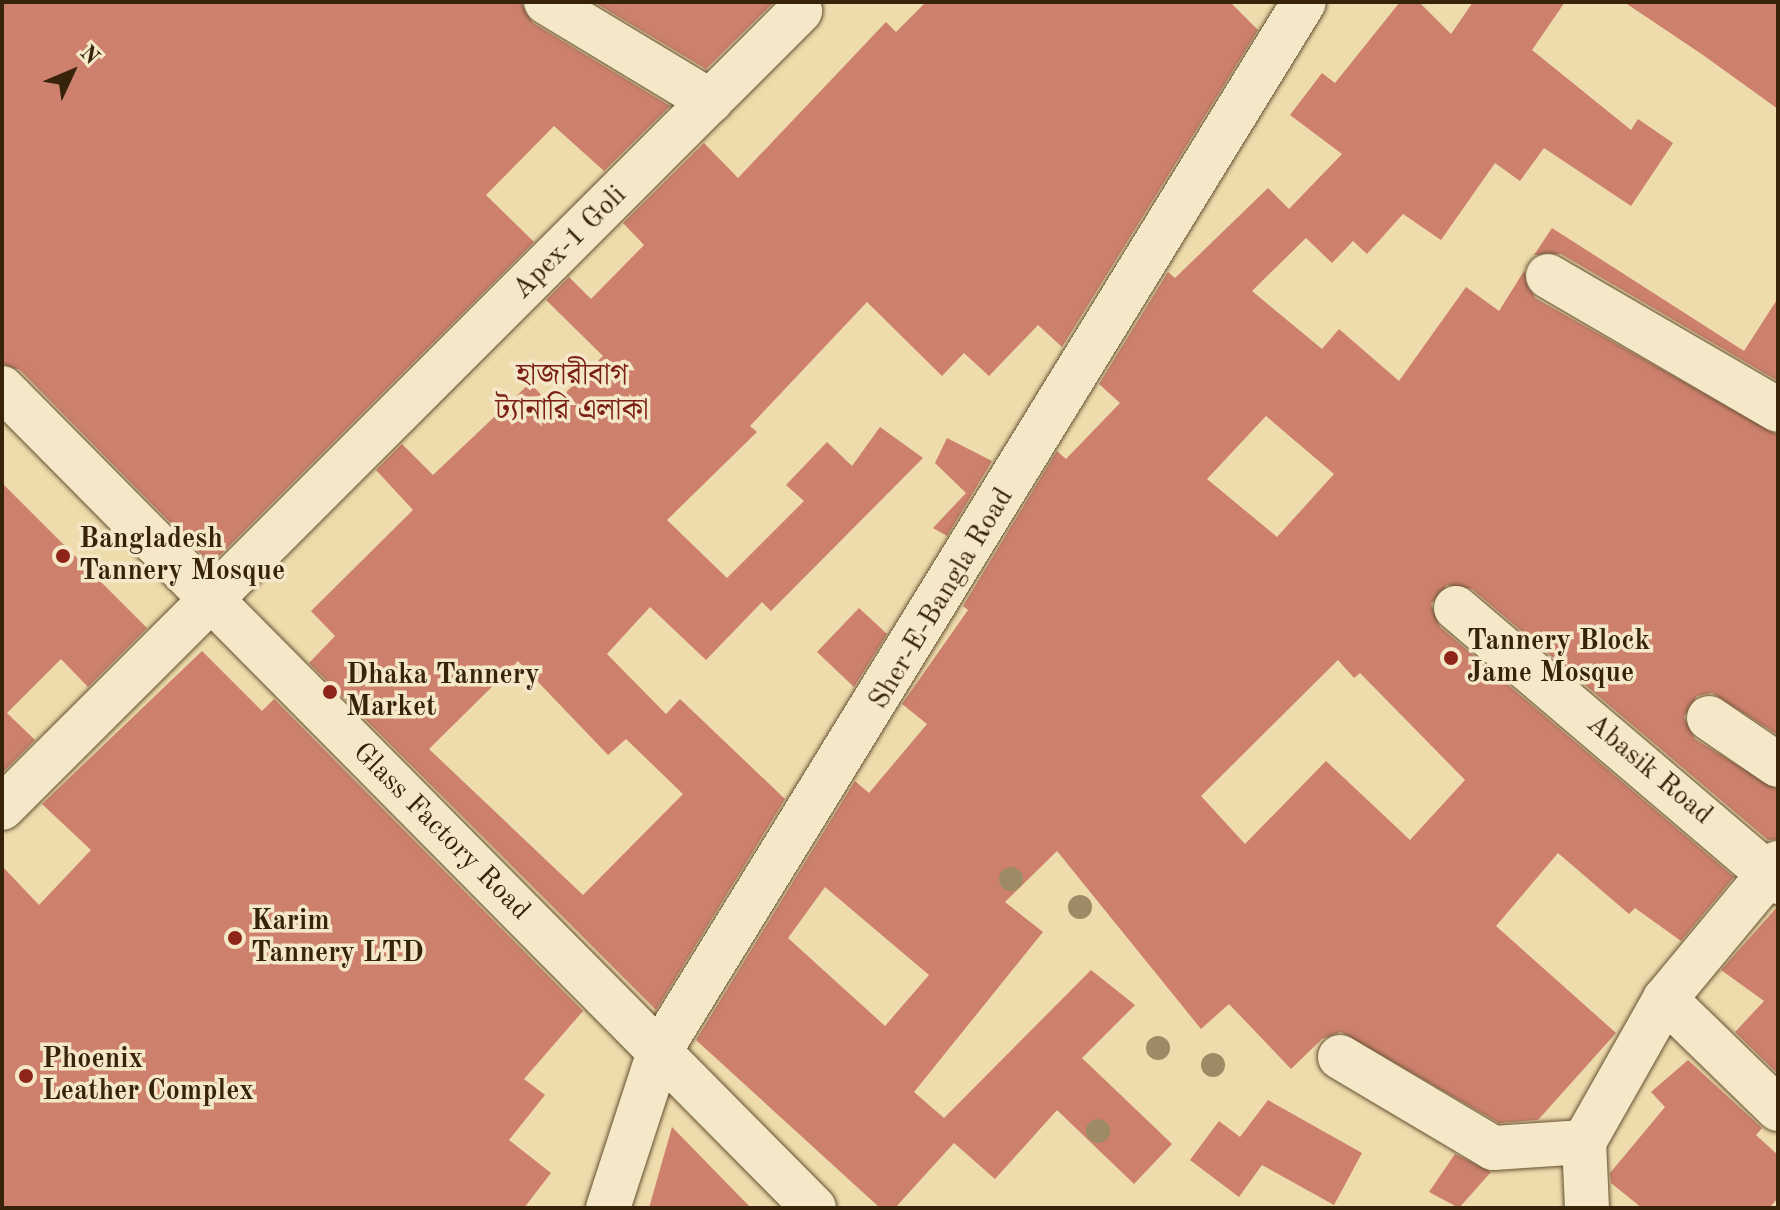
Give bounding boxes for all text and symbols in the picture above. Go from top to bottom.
north arrow [32,32,112,112]
text: N [76,42,103,69]
street label: Apex-1 Goli [506,179,634,307]
district label: হাজারীবাগ ট্যানারি এলাকা [495,358,649,428]
street label: Sher-E-Bangla Road [863,482,1021,716]
place label: Bangladesh Tannery Mosque [79,523,285,589]
marker: Bangladesh Tannery Mosque [54,547,72,565]
place label: Tannery Block Jame Mosque [1467,625,1650,691]
marker: Tannery Block Jame Mosque [1442,649,1460,667]
place label: Dhaka Tannery Market [346,659,540,725]
marker: Dhaka Tannery Market [321,683,339,701]
street label: Abasik Road [1579,708,1719,832]
street label: Glass Factory Road [345,736,537,928]
place label: Karim Tannery LTD [251,905,424,971]
marker: Karim Tannery LTD [226,929,244,947]
place label: Phoenix Leather Complex [42,1043,254,1109]
marker: Phoenix Leather Complex [17,1067,35,1085]

